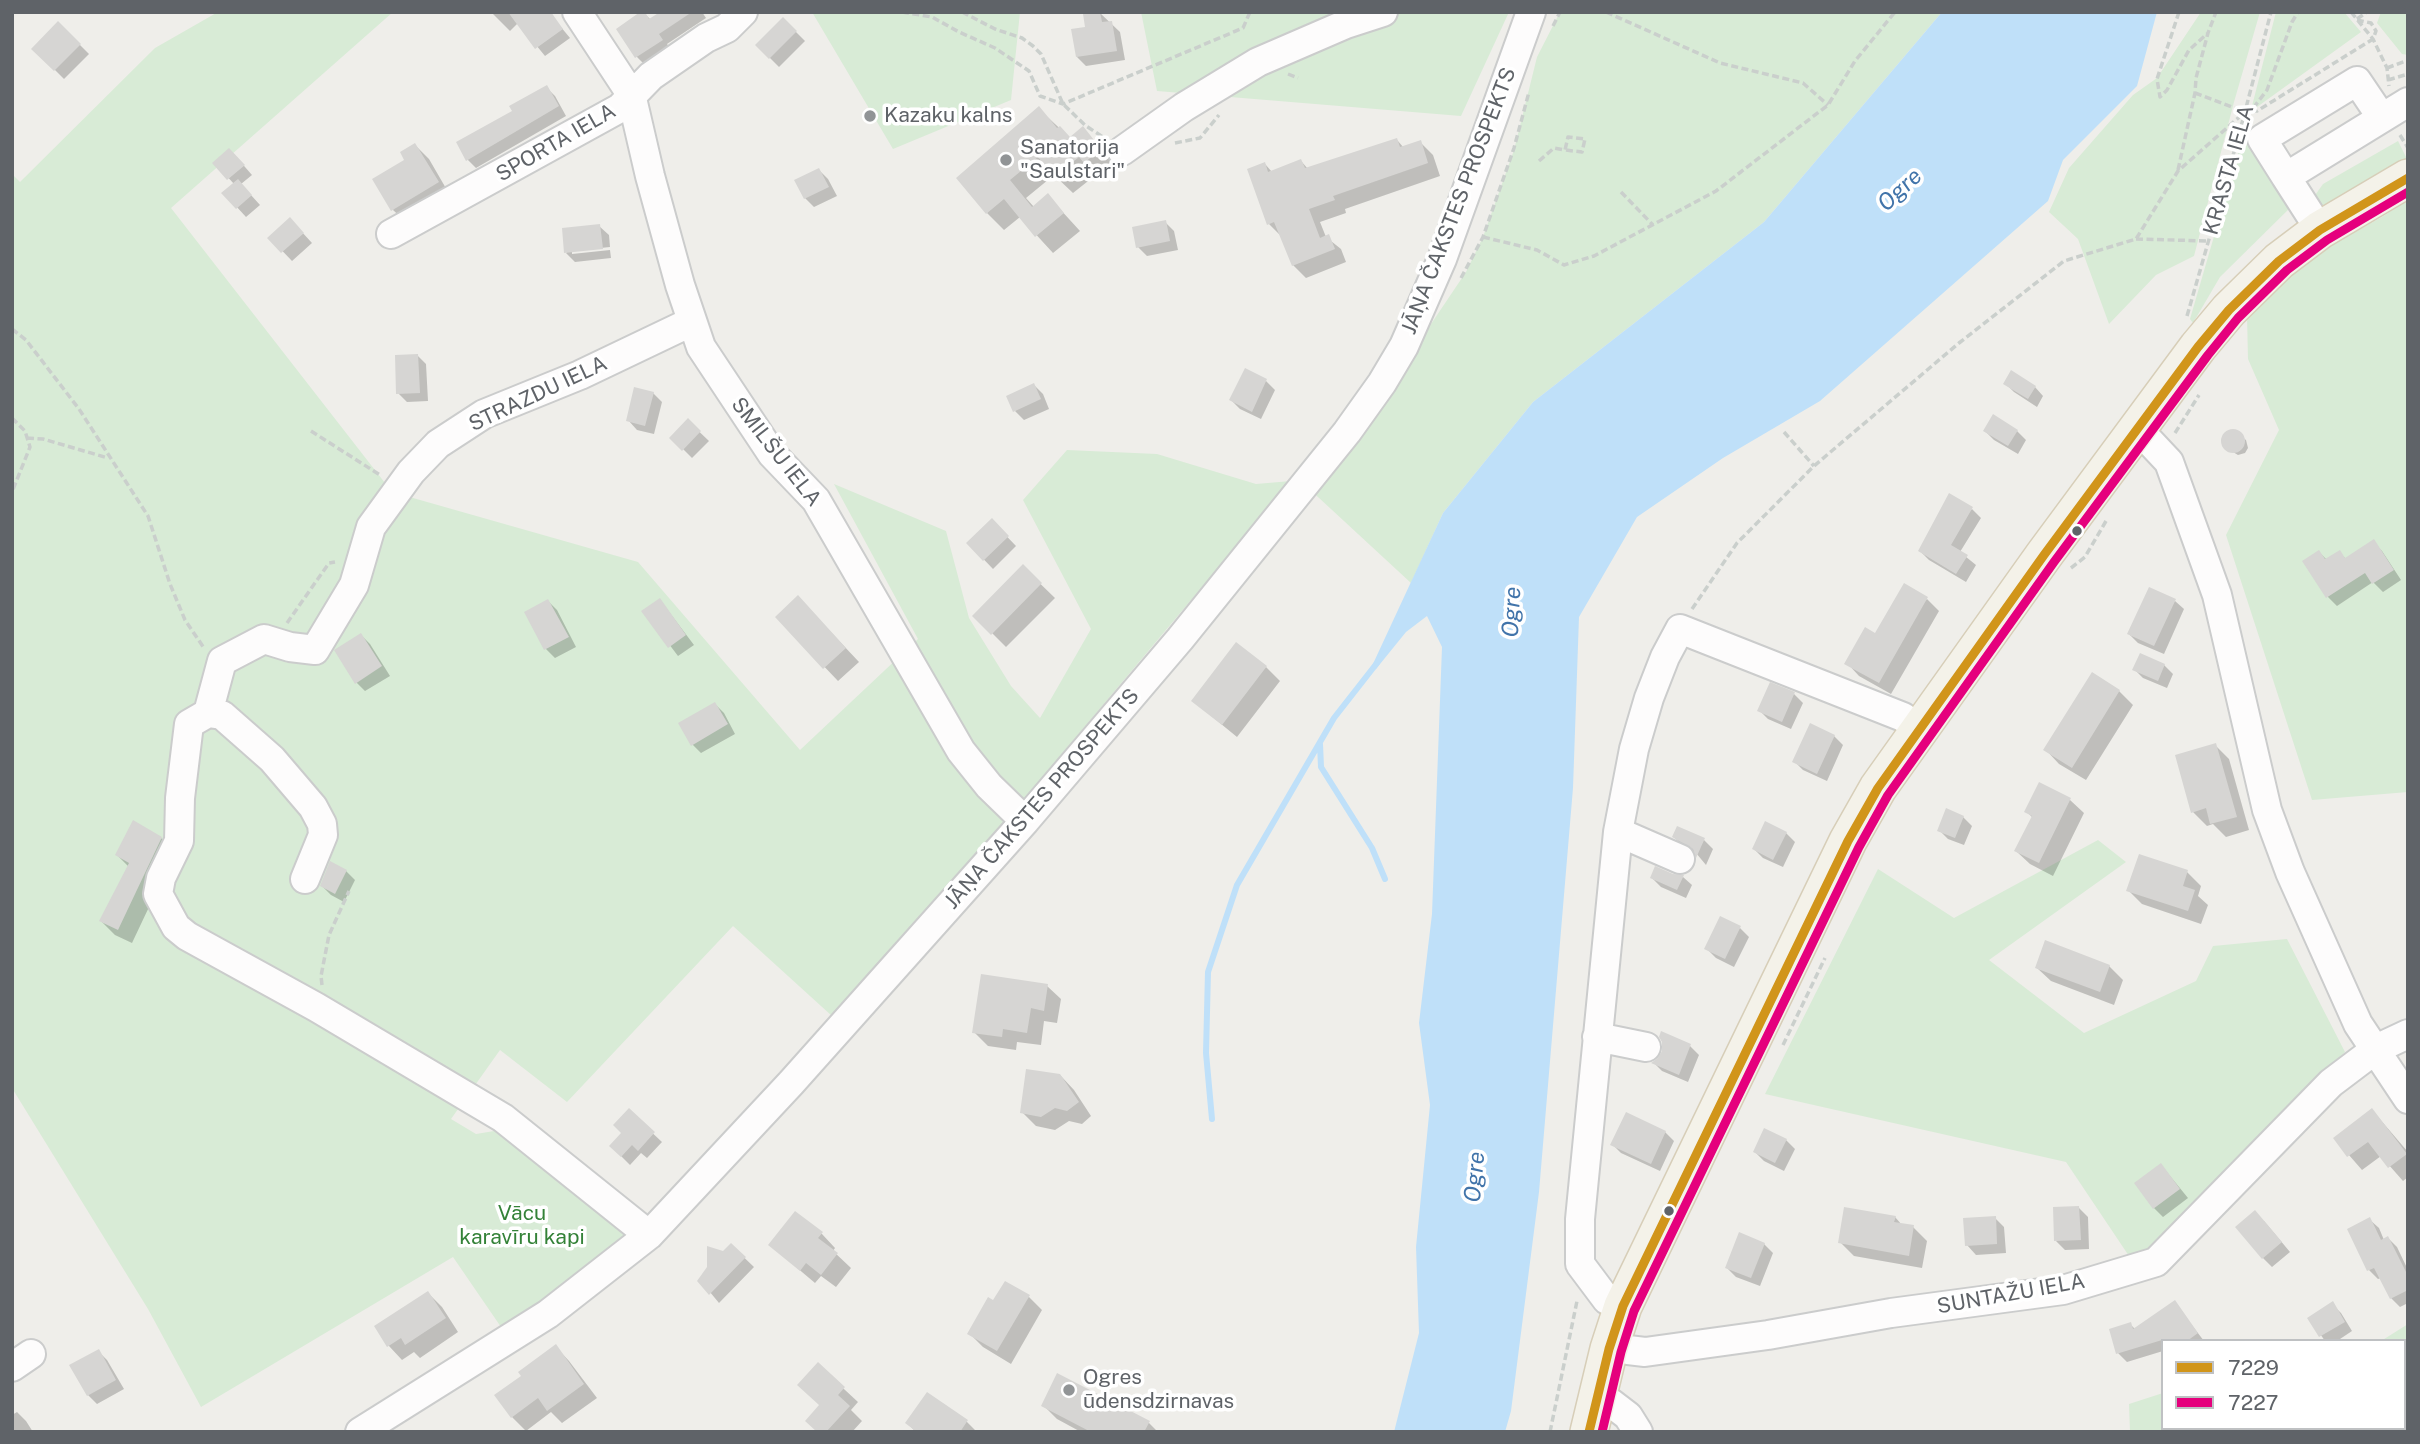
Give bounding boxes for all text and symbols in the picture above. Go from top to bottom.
street label: JĀŅA ČAKSTES PROSPEKTS [1396,64,1522,338]
street label: SPORTA IELA [492,99,620,187]
street label: KRASTA IELA [2198,102,2260,238]
place label: Kazaku kalns [884,103,1012,129]
marker: Kazaku kalns [862,108,878,124]
place label: Sanatorija "Saulstari" [1020,135,1125,185]
marker: Sanatorija "Saulstari" [998,152,1014,168]
water label: Ogre [1872,163,1928,217]
street label: STRAZDU IELA [465,351,611,437]
street label: SMILŠU IELA [726,393,826,511]
unlabelled marker [2070,524,2084,538]
water label: Ogre [1497,586,1527,638]
street label: JĀŅA ČAKSTES PROSPEKTS [939,684,1145,914]
water label: Ogre [1459,1151,1491,1203]
park label: Vācu karavīru kapi [459,1201,585,1251]
unlabelled marker [1662,1204,1676,1218]
street label: SUNTAŽU IELA [1935,1269,2087,1319]
legend [2161,1339,2406,1430]
text: 7229 [2228,1355,2279,1380]
place label: Ogres ūdensdzirnavas [1083,1365,1234,1415]
marker: Ogres ūdensdzirnavas [1061,1382,1077,1398]
text: 7227 [2228,1390,2278,1415]

